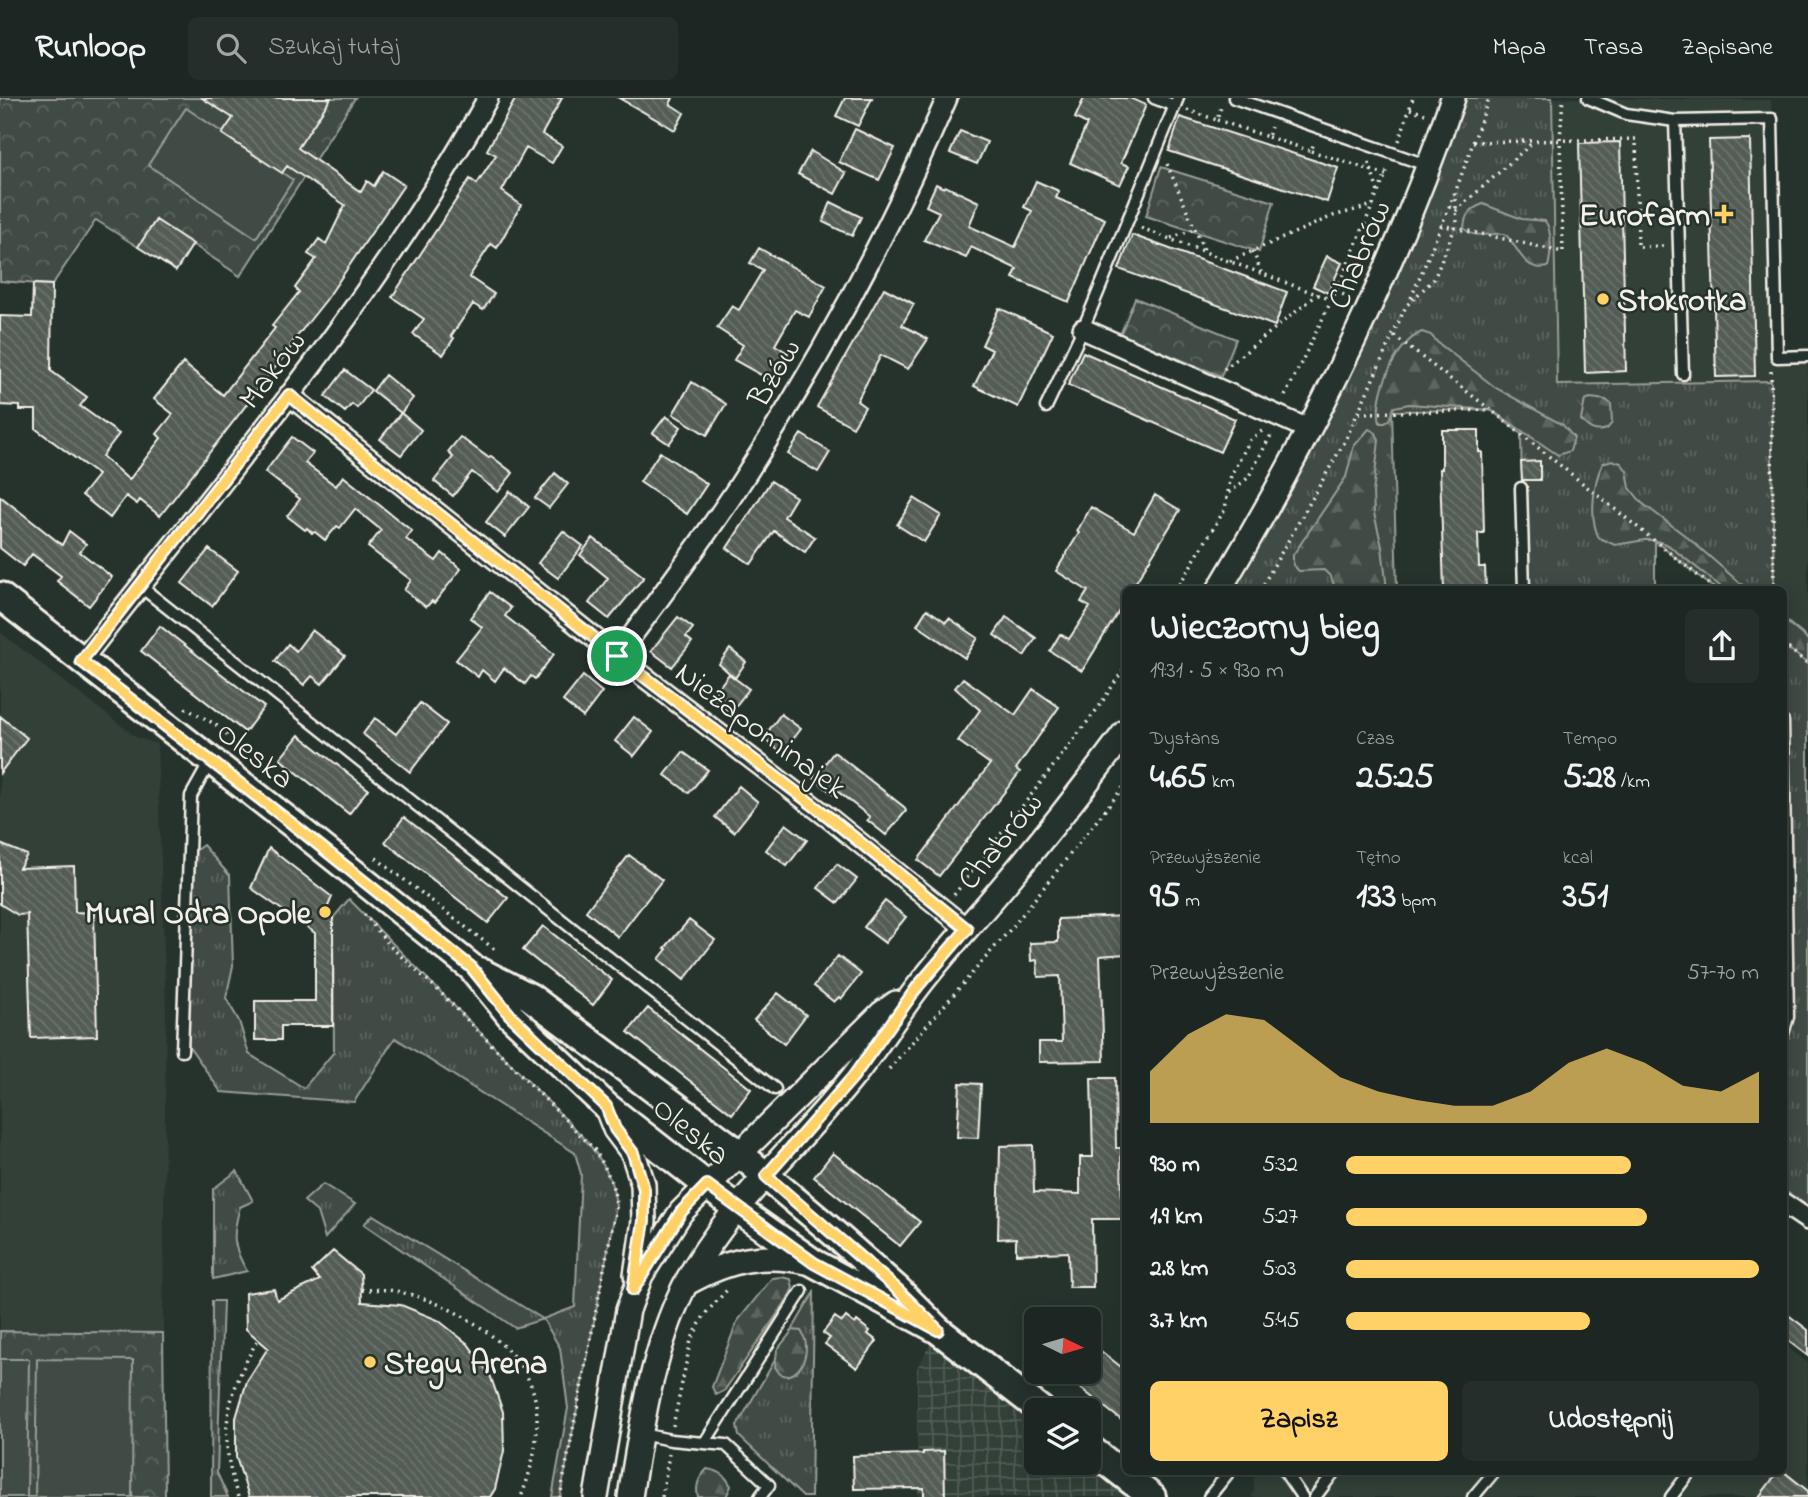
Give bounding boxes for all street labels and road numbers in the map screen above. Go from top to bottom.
street label: Chabrów [1317,193,1405,317]
street label: Maków [228,322,319,421]
street label: Bzów [737,331,815,418]
street label: Niezapominajek [664,651,857,813]
street label: Oleska [205,711,303,802]
street label: Chabrów [947,783,1056,901]
street label: Oleska [641,1087,739,1179]

